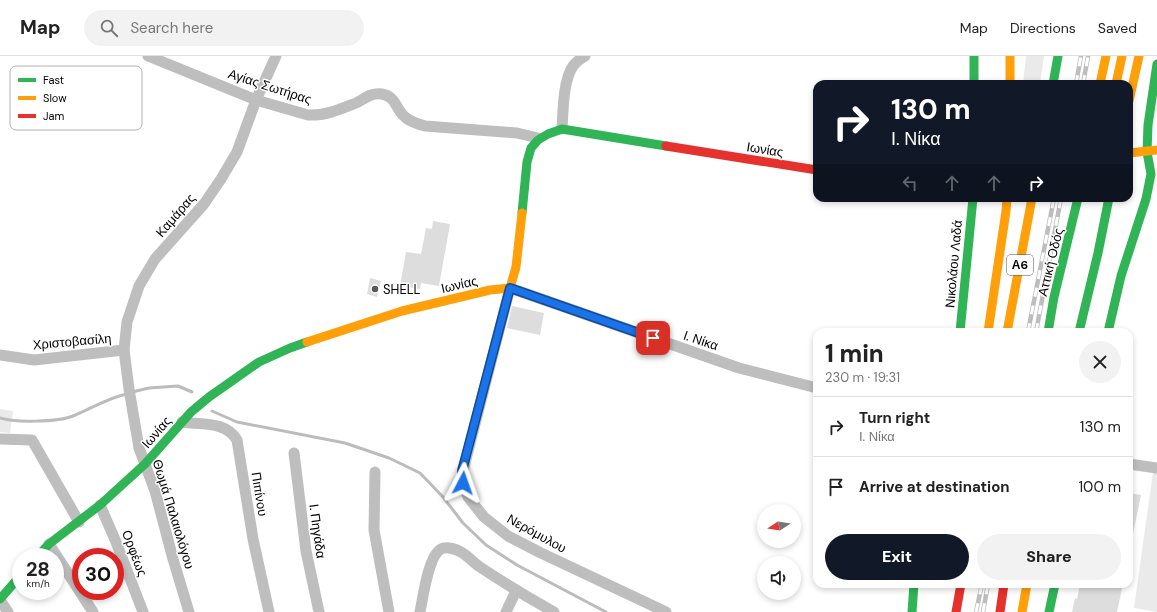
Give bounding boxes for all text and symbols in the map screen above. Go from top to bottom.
search box [84,10,364,46]
text: Map [20,15,60,40]
icon: search [98,17,120,39]
text: Search here [130,18,213,38]
text: Map [960,19,988,37]
text: Directions [1010,19,1076,37]
text: Saved [1098,19,1137,37]
street label: Αγίας Σωτήρας [226,65,314,108]
legend [10,66,142,130]
text: Fast [43,73,64,87]
text: Slow [43,91,67,105]
text: 130 m [891,91,971,128]
icon: right [825,96,877,148]
text: Jam [43,109,64,123]
text: Ι. Νίκα [891,127,941,151]
street label: Ιωνίας [745,138,784,161]
icon: left [899,172,921,194]
icon: ahead [941,172,963,194]
icon: ahead [983,172,1005,194]
icon: right [1025,172,1047,194]
street label: Καμάρας [152,190,199,241]
street label: Νικολάου Λαδά [941,219,966,309]
street label: Αττική Οδός [1034,226,1067,298]
road number: Α6 [1007,255,1033,275]
street label: Ιωνίας [439,272,479,297]
place label: SHELL [383,281,421,298]
marker: SHELL [370,284,380,294]
pin [636,321,670,355]
icon: arrive [642,327,664,349]
street label: Ι. Νίκα [681,327,721,354]
street label: Χριστοβασίλη [32,330,112,353]
text: 1 min [825,338,884,369]
button: close [1079,341,1121,383]
text: 230 m · 19:31 [825,369,900,386]
text: Turn right [859,408,930,428]
street label: Ιωνίας [138,413,175,452]
icon: right [825,416,847,438]
text: 130 m [1080,417,1121,437]
text: Ι. Νίκα [859,428,895,445]
street label: Θωμά Παλαιολόγου [149,457,198,571]
position arrow [442,462,484,504]
street label: Πιπίνου [248,471,271,517]
icon: arrive [825,476,847,498]
text: Arrive at destination [859,477,1010,497]
text: 100 m [1078,477,1121,497]
street label: Ι. Πηγάδα [305,503,330,560]
north arrow [757,504,801,548]
map controls [757,504,801,600]
street label: Νερόμυλου [504,510,569,557]
street label: Ορφέως [118,528,151,579]
button: Exit [825,534,969,580]
button: Share [977,534,1121,580]
speed limit sign: 30 [72,548,124,600]
text: 28 [26,556,50,582]
button: sound [757,556,801,600]
text: km/h [26,577,50,590]

